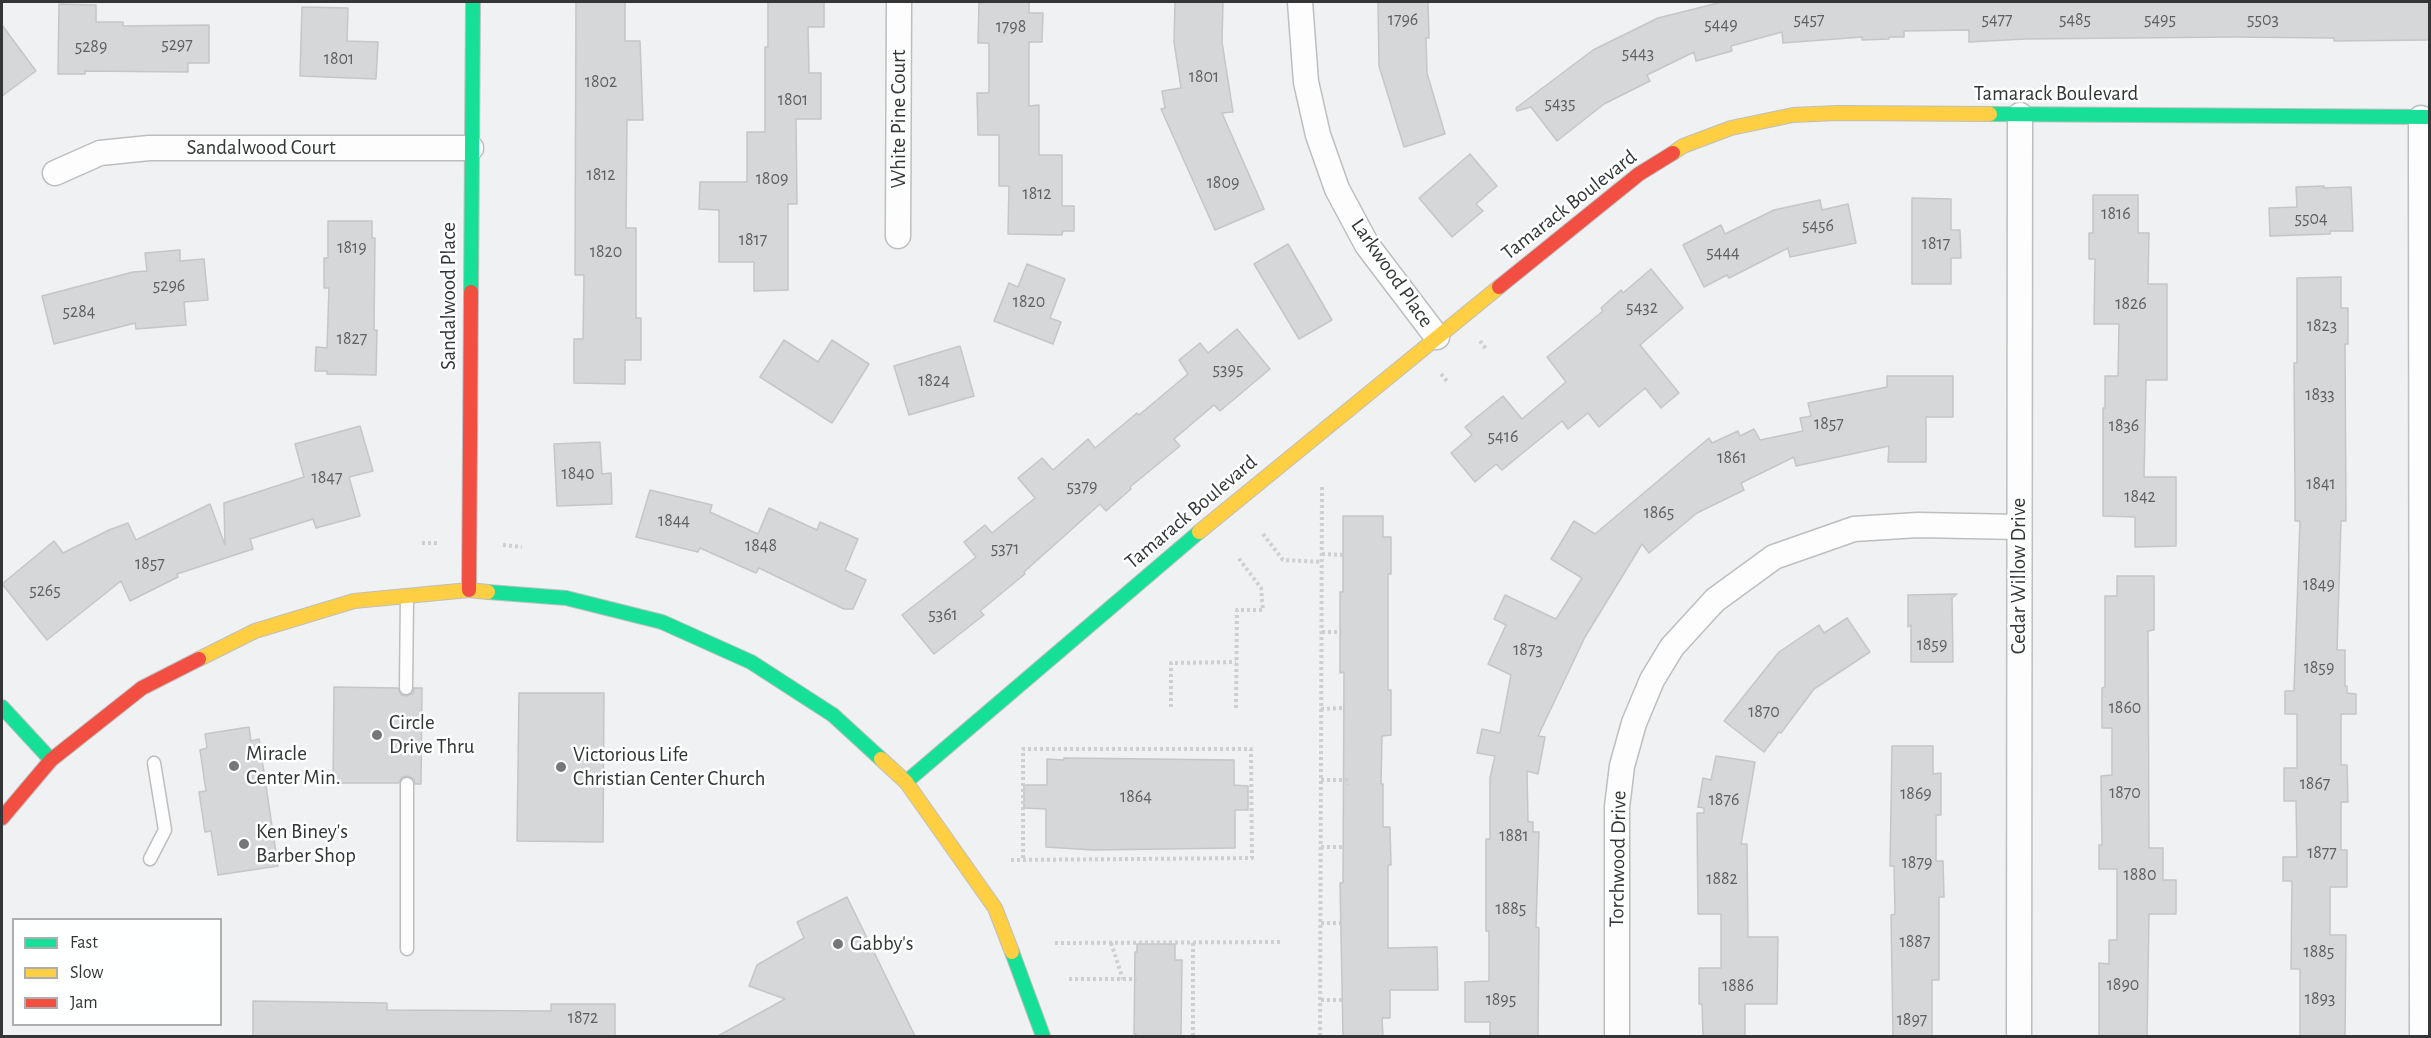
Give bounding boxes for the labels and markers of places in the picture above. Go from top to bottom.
place label: Circle Drive Thru [389,710,474,760]
marker: Circle Drive Thru [370,728,384,742]
place label: Miracle Center Min. [246,741,341,791]
place label: Victorious Life Christian Center Church [573,742,765,792]
marker: Miracle Center Min. [227,759,241,773]
marker: Victorious Life Christian Center Church [554,760,568,774]
place label: Ken Biney's Barber Shop [256,819,356,869]
marker: Ken Biney's Barber Shop [237,837,251,851]
place label: Gabby's [850,931,914,957]
marker: Gabby's [831,937,845,951]

